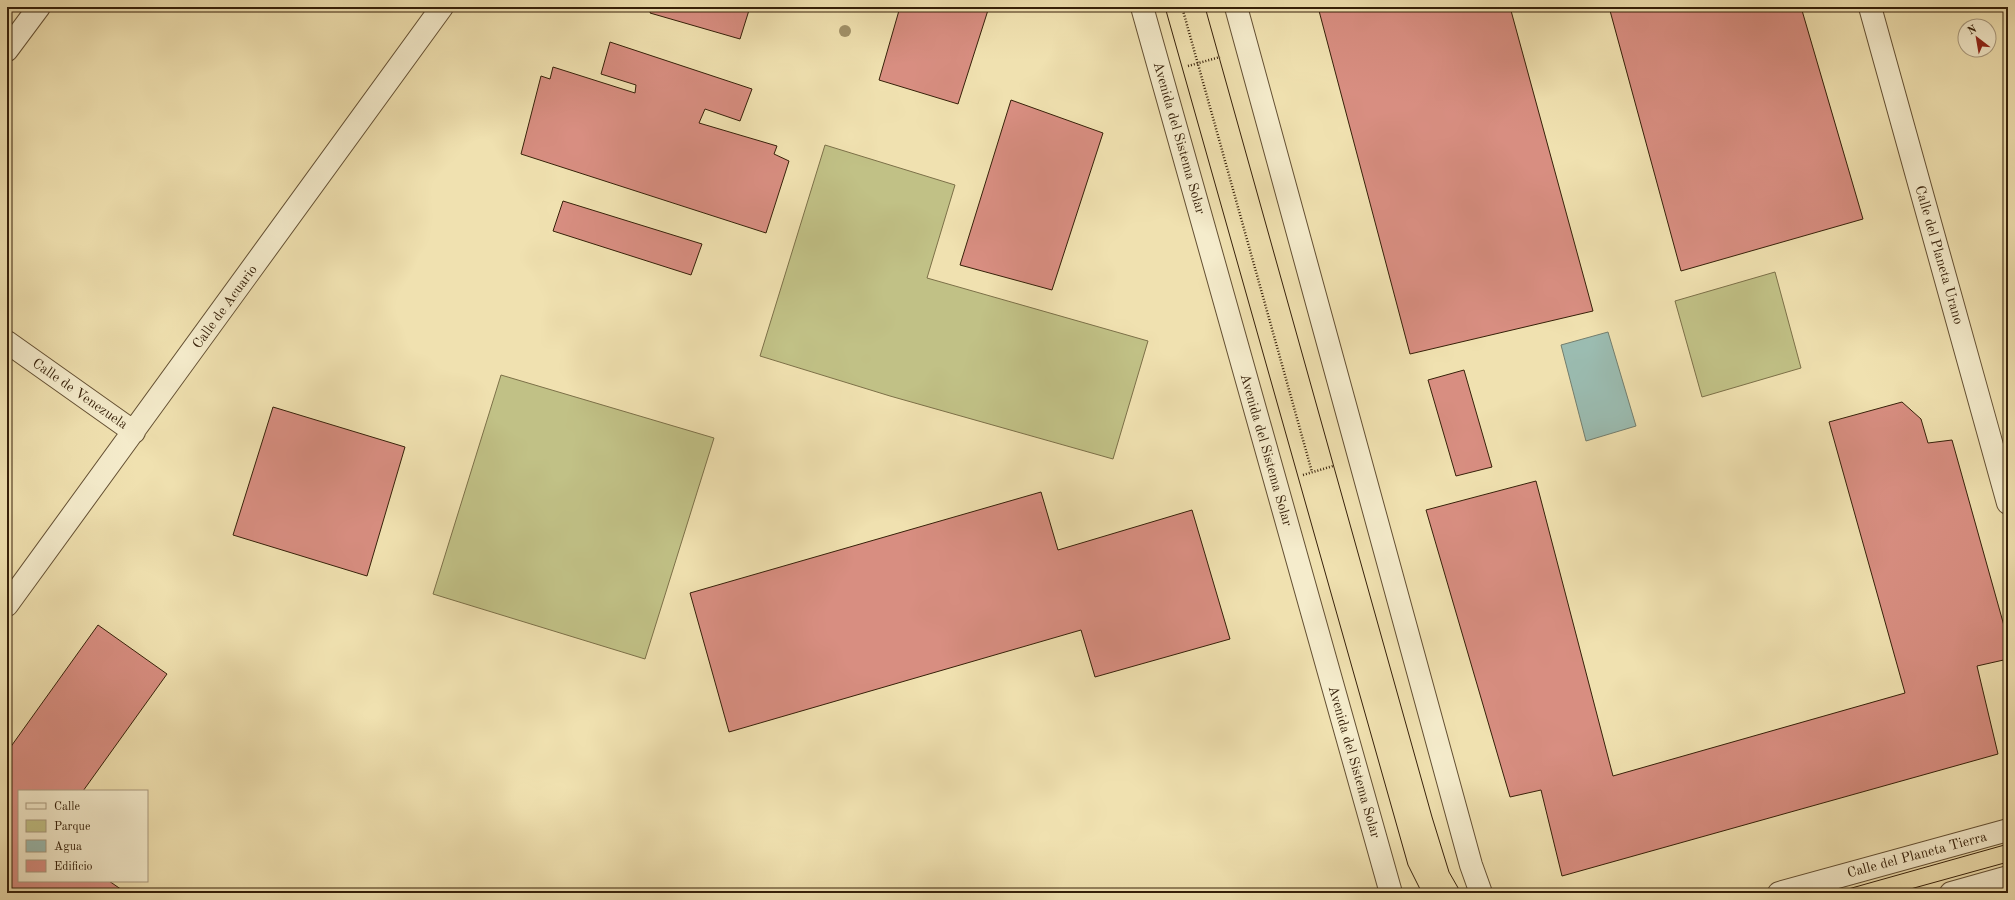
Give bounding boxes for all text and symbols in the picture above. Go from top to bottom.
north arrow [1957,18,1997,58]
text: N [1966,24,1980,38]
street label: Avenida del Sistema Solar [1151,60,1208,216]
street label: Calle del Planeta Urano [1912,184,1966,326]
street label: Calle de Acuario [190,263,260,351]
street label: Calle de Venezuela [30,356,130,432]
street label: Avenida del Sistema Solar [1238,372,1295,528]
street label: Avenida del Sistema Solar [1326,684,1383,840]
legend [18,790,148,882]
text: Calle [54,801,80,813]
text: Parque [54,821,91,833]
street label: Calle del Planeta Tierra [1846,830,1989,880]
text: Agua [54,841,82,853]
text: Edificio [54,861,93,873]

